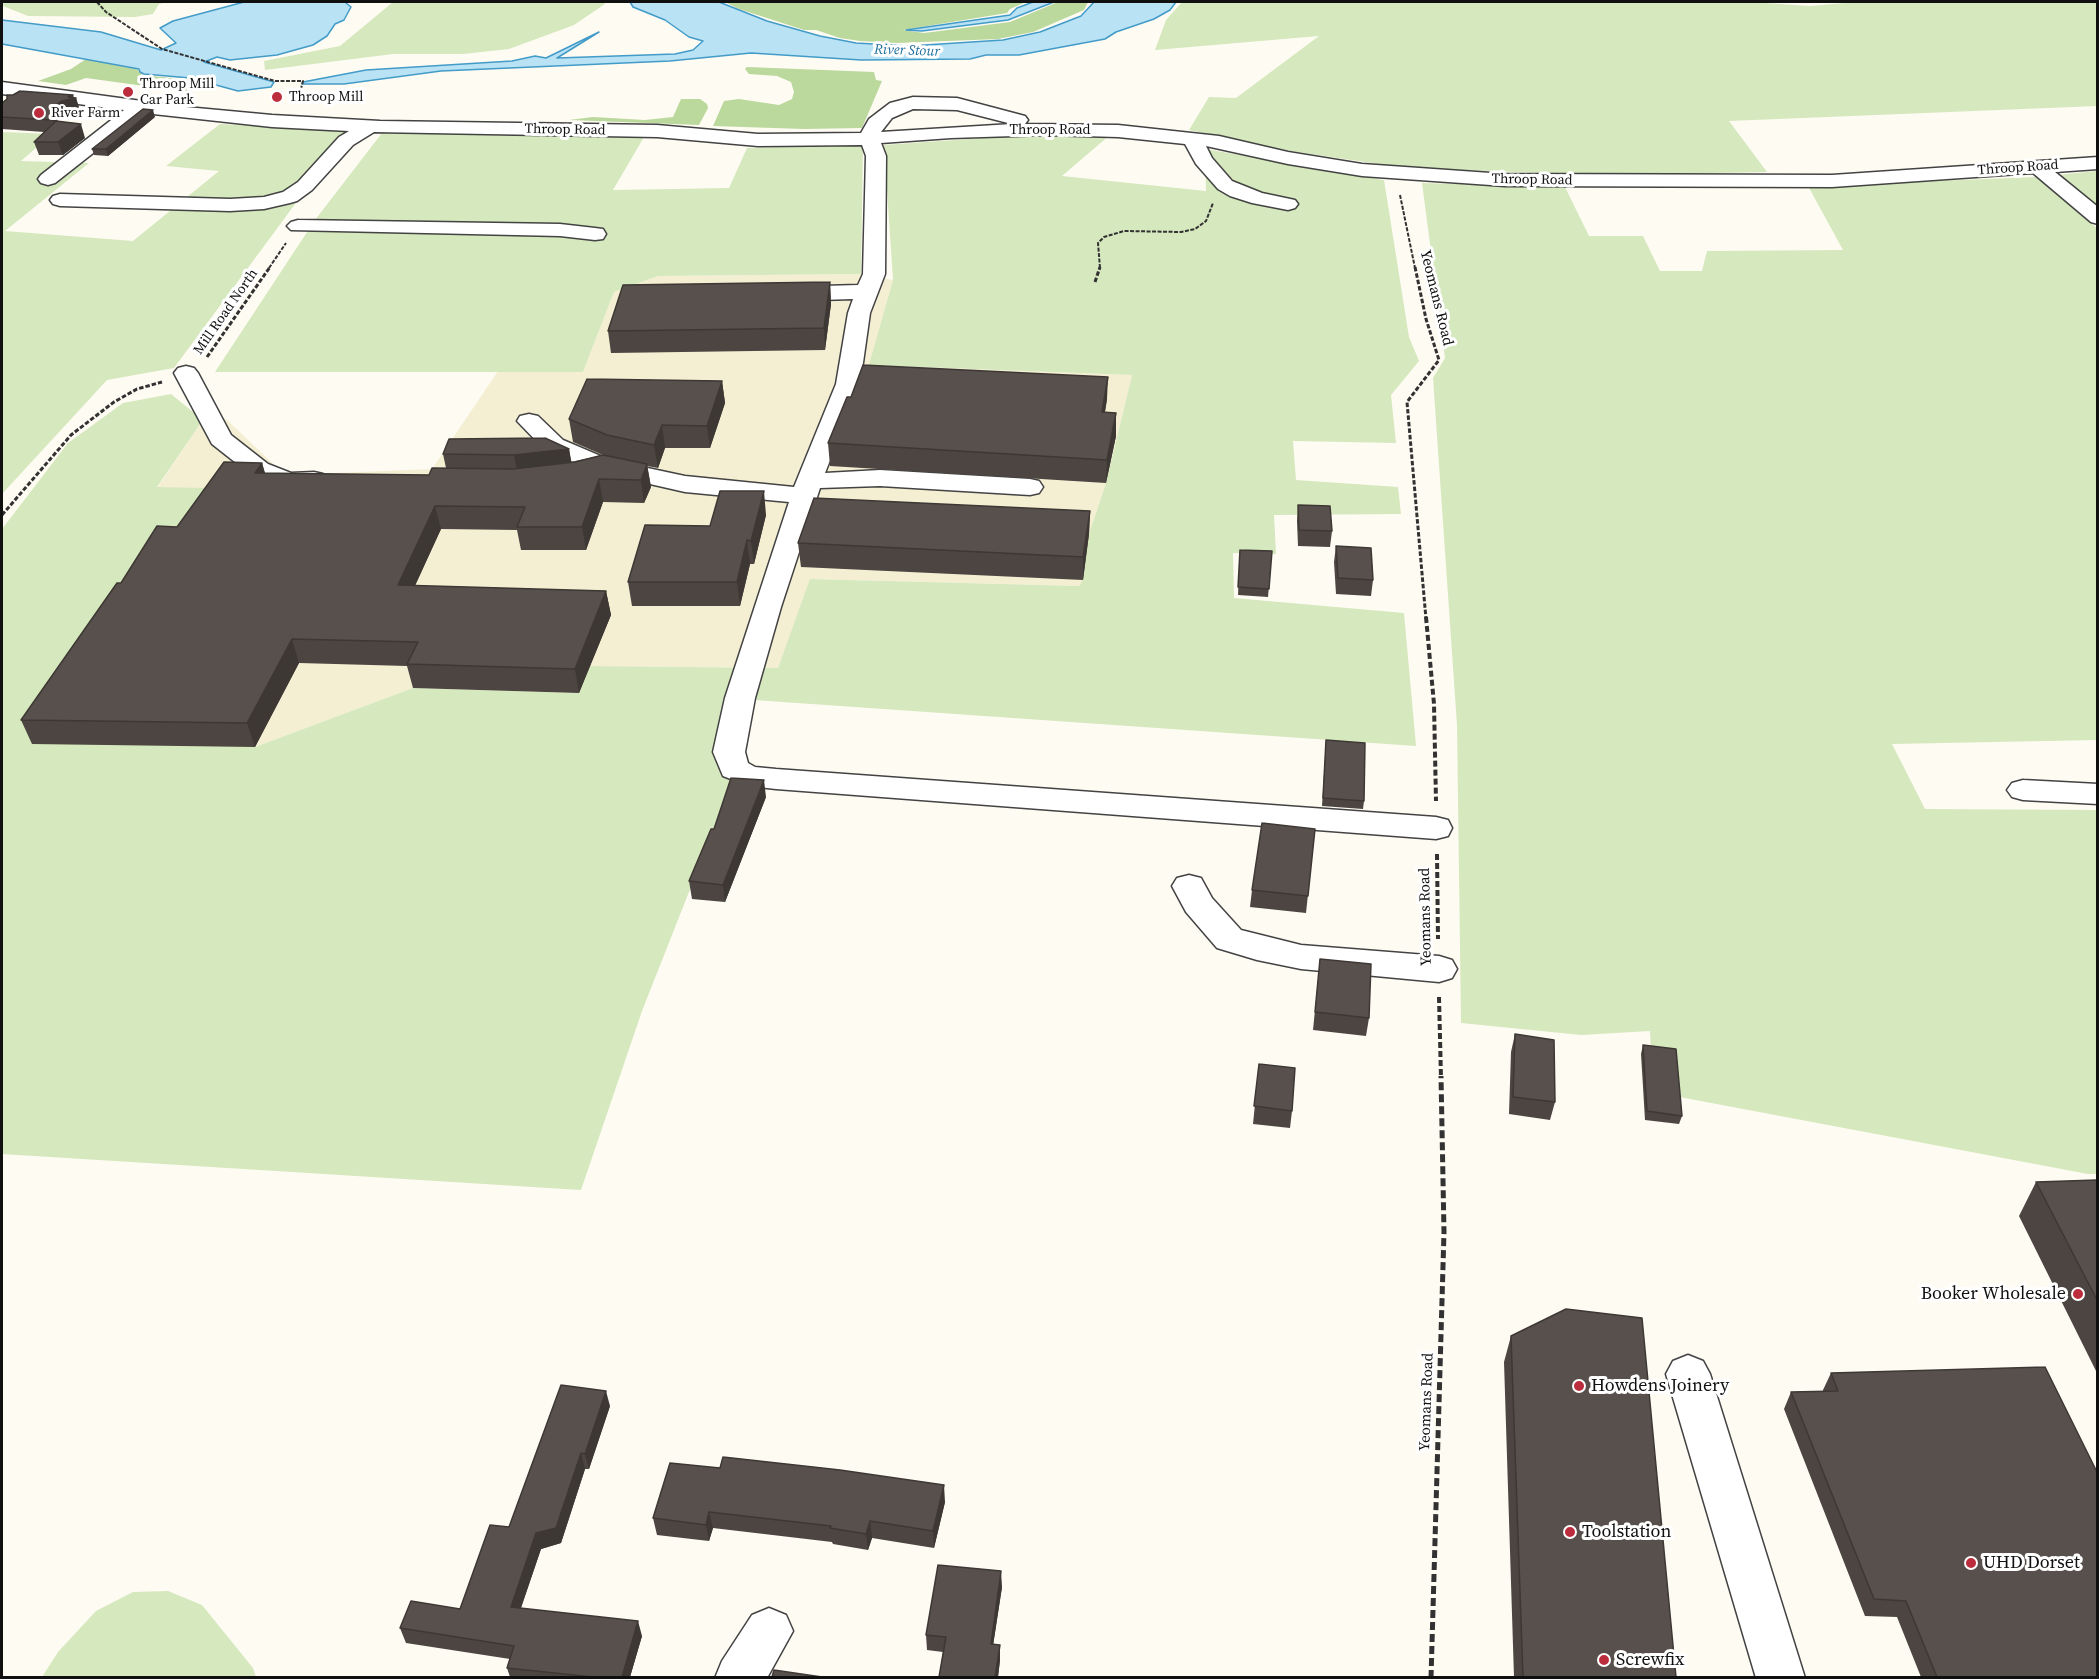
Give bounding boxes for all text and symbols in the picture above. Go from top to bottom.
water label: River Stour [874,41,940,61]
place label: Throop Mill Car Park [140,76,214,108]
marker: Throop Mill Car Park [121,85,135,99]
place label: Throop Mill [289,89,363,105]
marker: Throop Mill [270,90,284,104]
place label: River Farm [51,105,120,121]
marker: River Farm [32,106,46,120]
street label: Throop Road [524,121,606,139]
street label: Throop Road [1009,122,1091,138]
street label: Throop Road [1977,157,2059,179]
street label: Throop Road [1491,171,1573,189]
street label: Yeomans Road [1415,248,1457,348]
street label: Mill Road North [190,266,262,358]
street label: Yeomans Road [1416,868,1436,966]
place label: Booker Wholesale [1921,1283,2066,1305]
marker: Booker Wholesale [2071,1287,2085,1301]
street label: Yeomans Road [1416,1353,1438,1451]
place label: Howdens Joinery [1591,1375,1729,1397]
marker: Howdens Joinery [1572,1379,1586,1393]
place label: Toolstation [1582,1521,1671,1543]
marker: Toolstation [1563,1525,1577,1539]
place label: UHD Dorset [1983,1552,2080,1574]
marker: UHD Dorset [1964,1556,1978,1570]
place label: Screwfix [1616,1649,1685,1671]
marker: Screwfix [1597,1653,1611,1667]

